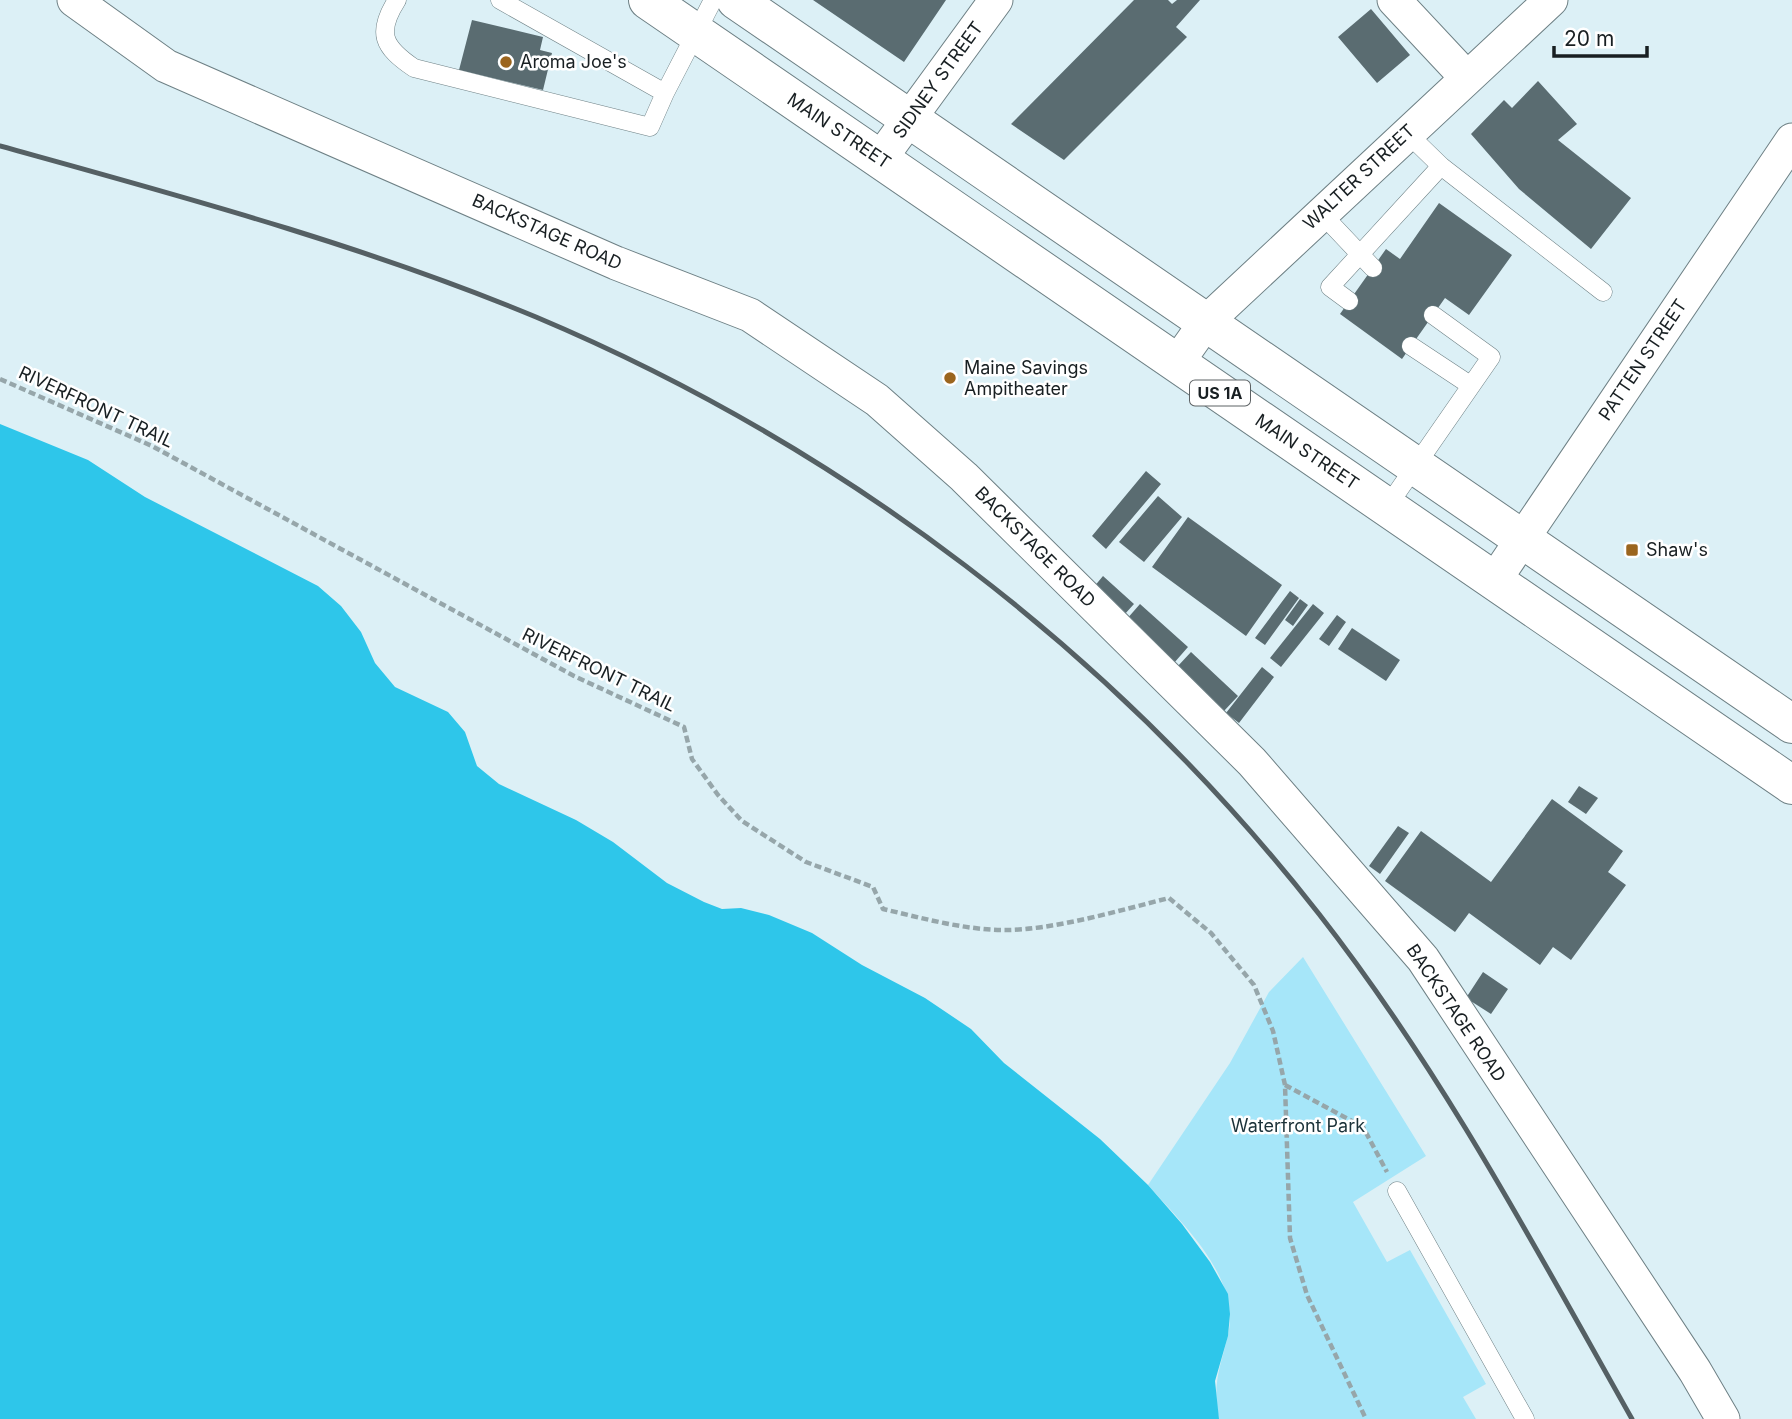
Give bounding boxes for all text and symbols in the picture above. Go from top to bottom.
scale bar [1554,14,1647,58]
street label: SIDNEY STREET [888,17,987,142]
text: 20 m [1564,26,1614,51]
place label: Aroma Joe's [520,51,627,72]
marker: Aroma Joe's [498,54,514,70]
street label: MAIN STREET [784,88,895,173]
street label: WALTER STREET [1299,120,1419,234]
street label: BACKSTAGE ROAD [469,189,625,274]
street label: PATTEN STREET [1594,295,1691,424]
place label: Maine Savings Ampitheater [964,357,1088,399]
street label: RIVERFRONT TRAIL [16,362,177,452]
marker: Maine Savings Ampitheater [942,370,958,386]
road number: US 1A [1190,380,1250,406]
street label: MAIN STREET [1252,409,1363,494]
street label: BACKSTAGE ROAD [971,482,1100,611]
place label: Shaw's [1646,539,1708,560]
marker: Shaw's [1624,542,1640,558]
street label: RIVERFRONT TRAIL [519,623,679,716]
street label: BACKSTAGE ROAD [1403,940,1510,1086]
park label: Waterfront Park [1231,1115,1365,1136]

